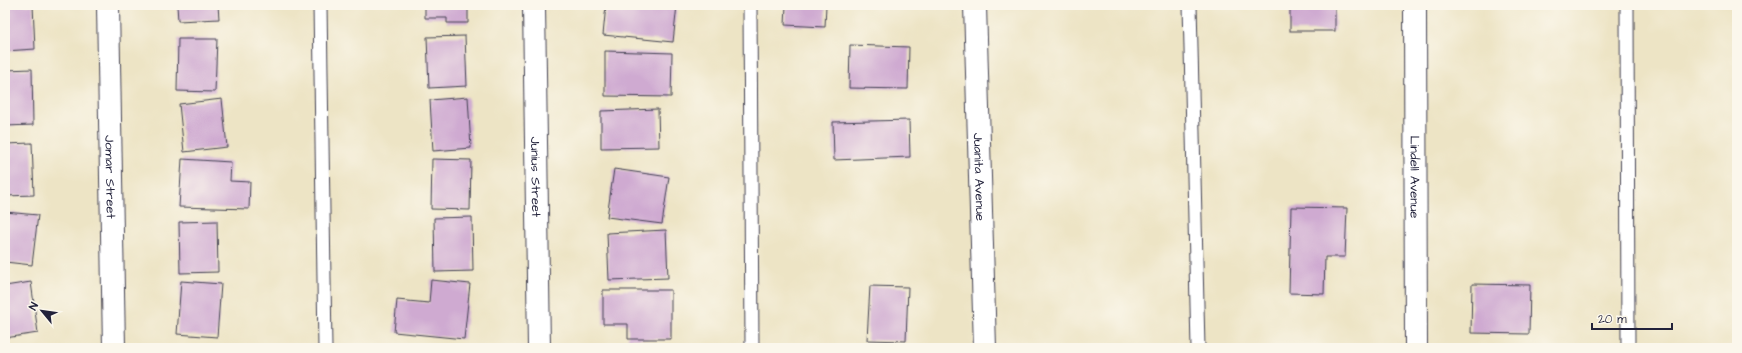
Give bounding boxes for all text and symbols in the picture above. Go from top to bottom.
street label: Juanita Avenue [969,133,989,221]
street label: Jomar Street [100,135,120,220]
street label: Lindell Avenue [1405,136,1424,218]
street label: Junius Street [526,137,545,218]
north arrow [22,291,62,331]
text: N [25,300,42,313]
scale bar [1592,305,1672,331]
text: 20 m [1598,311,1627,328]

